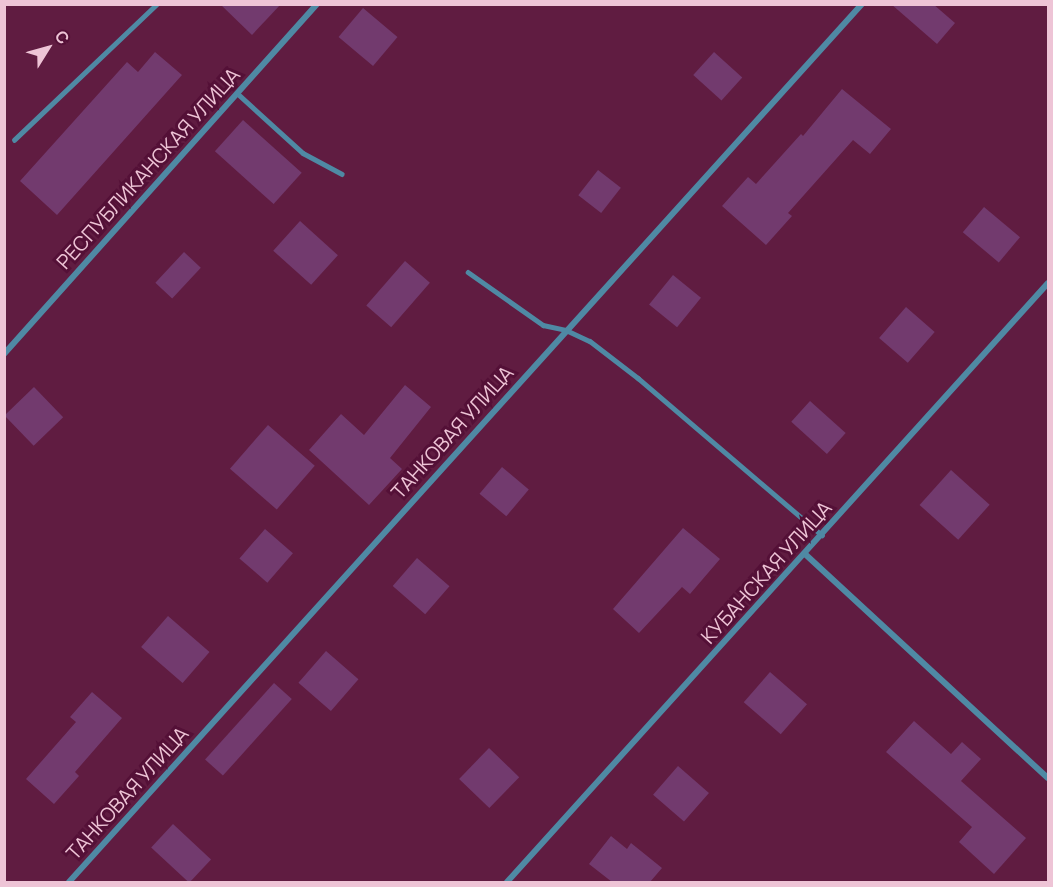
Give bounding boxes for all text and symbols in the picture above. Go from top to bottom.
north arrow [18,18,78,78]
text: С [50,26,75,49]
street label: РЕСПУБЛИКАНСКАЯ УЛИЦА [51,63,245,273]
street label: ТАНКОВАЯ УЛИЦА [386,360,518,504]
street label: КУБАНСКАЯ УЛИЦА [696,496,836,648]
street label: ТАНКОВАЯ УЛИЦА [61,721,193,865]

